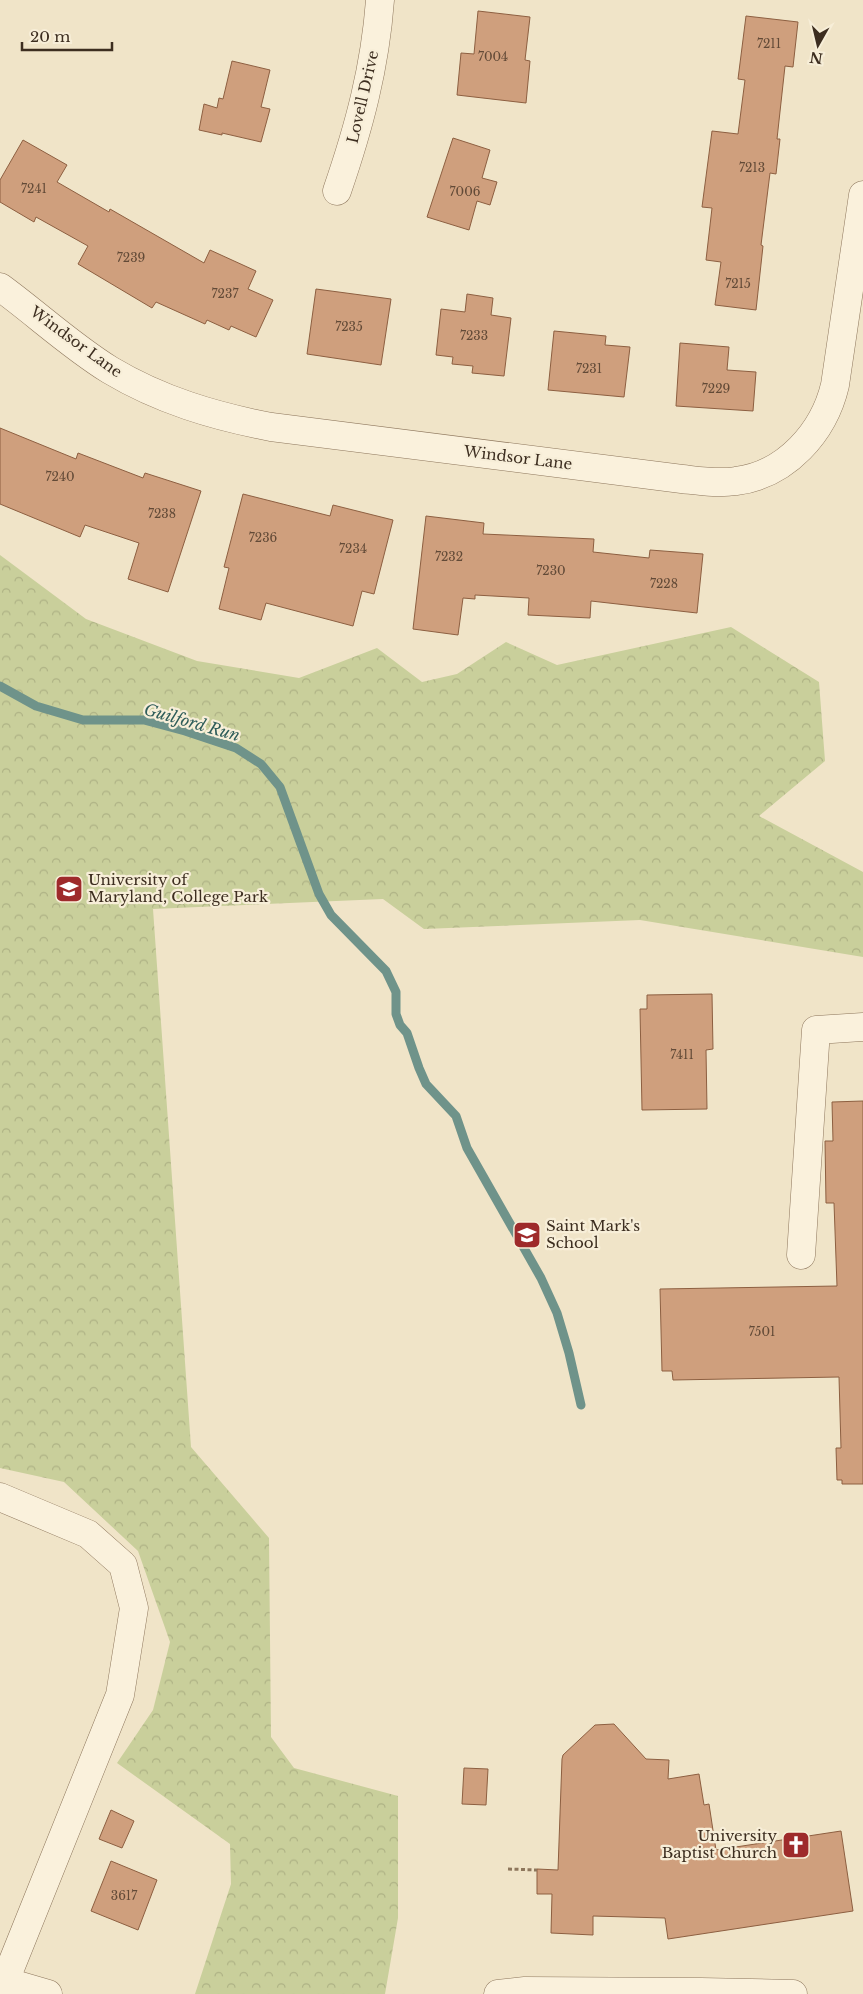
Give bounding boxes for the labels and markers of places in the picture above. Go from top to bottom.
place label: University of Maryland, College Park [88,870,269,906]
school or university icon: University of Maryland, College Park [54,874,84,904]
place label: Saint Mark's School [546,1216,640,1252]
school or university icon: Saint Mark's School [512,1220,542,1250]
place label: University Baptist Church [662,1826,777,1862]
church icon: University Baptist Church [781,1830,811,1860]

